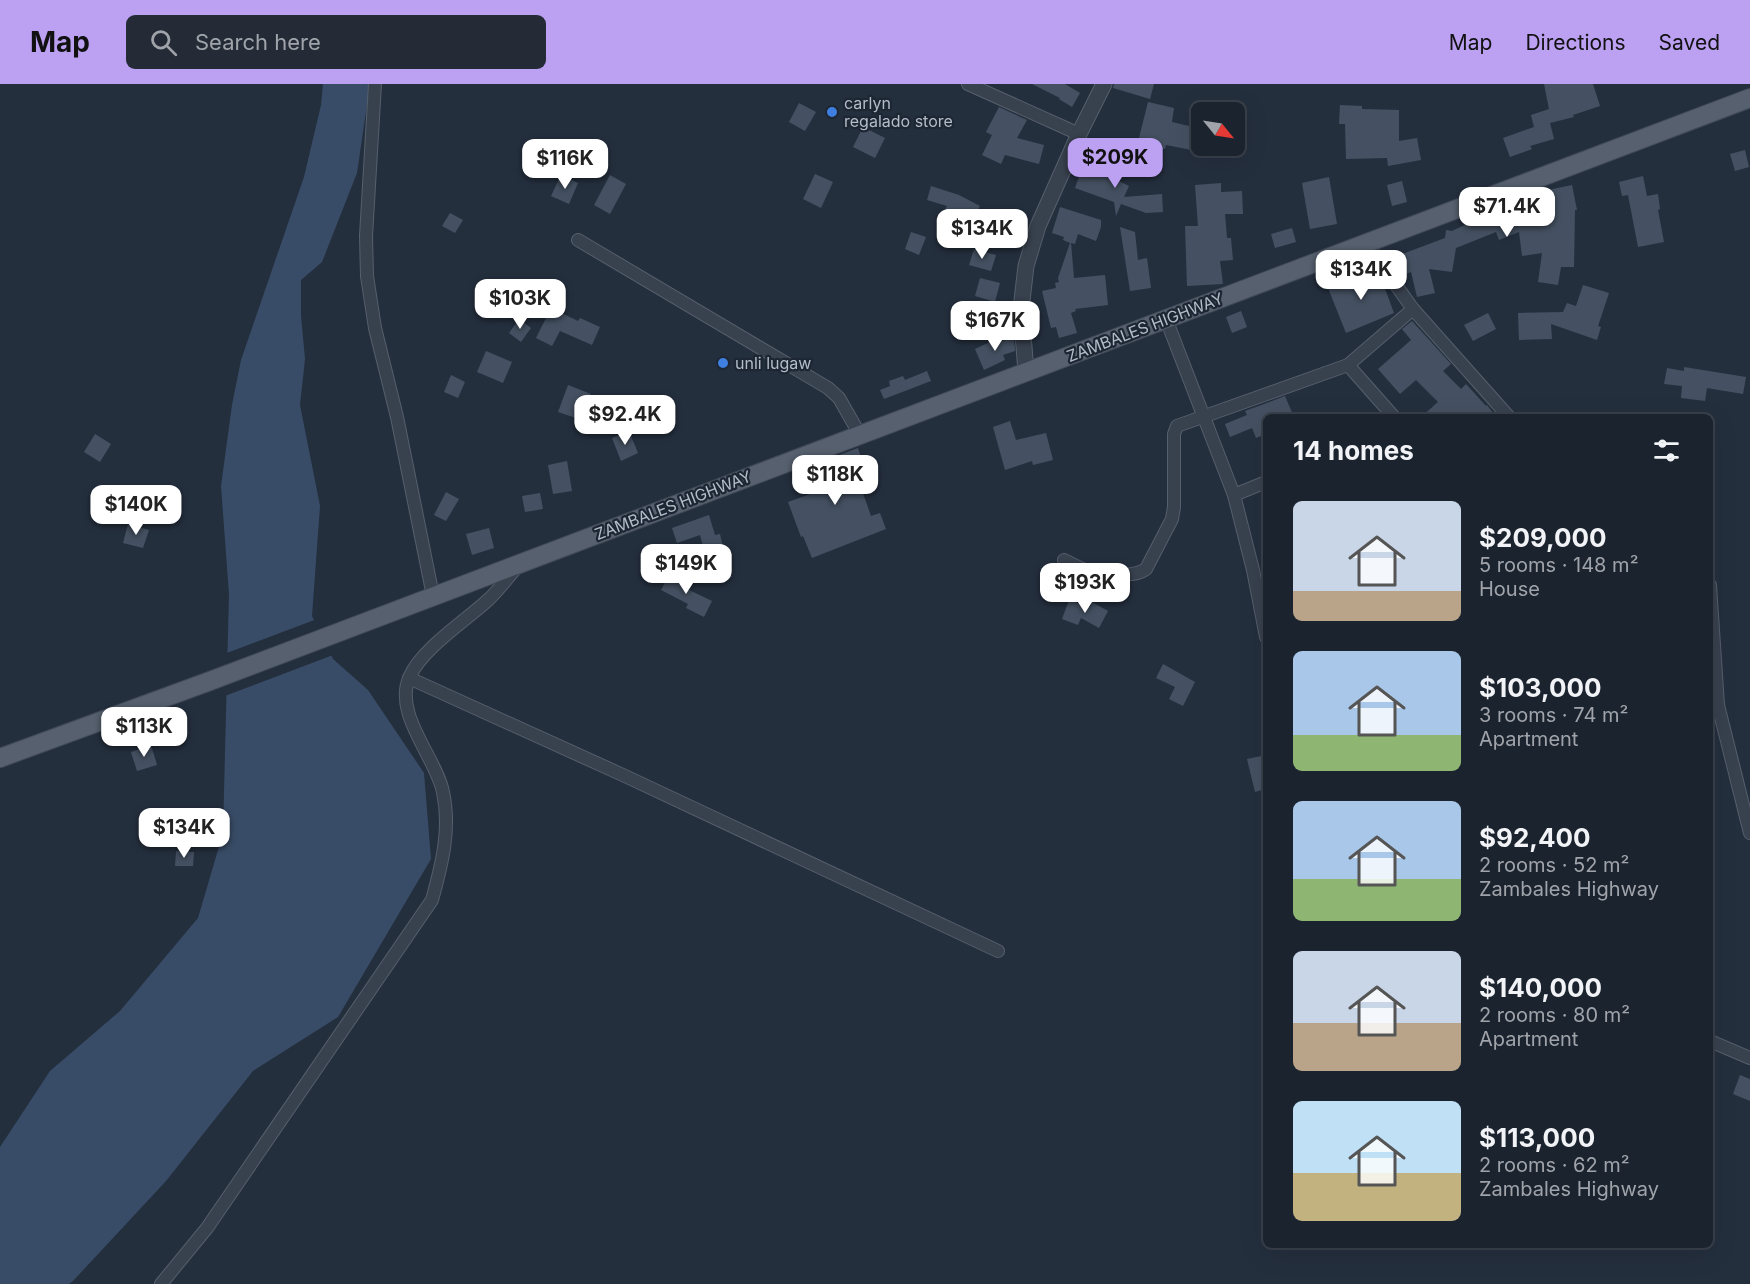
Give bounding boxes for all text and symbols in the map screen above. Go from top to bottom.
search box [126,15,546,69]
text: Map [30,25,90,59]
icon: search [147,26,180,59]
text: Search here [195,29,321,55]
text: Map [1449,30,1492,55]
text: Directions [1525,30,1626,55]
text: Saved [1659,30,1720,55]
place label: carlyn regalado store [844,93,953,131]
north arrow [1191,102,1245,156]
map controls [1191,102,1245,156]
marker: carlyn regalado store [825,105,839,119]
pin: $209K [1073,138,1157,189]
pin: $116K [523,139,607,190]
text: $209K [1082,145,1148,169]
text: $116K [536,146,594,170]
pin: $71.4K [1458,187,1556,238]
text: $71.4K [1473,194,1541,218]
pin: $134K [940,209,1024,260]
text: $134K [951,216,1013,240]
pin: $134K [1319,250,1403,301]
text: $134K [1330,257,1392,281]
pin: $103K [478,279,562,330]
text: $103K [489,286,551,310]
street label: ZAMBALES HIGHWAY [1064,288,1226,366]
pin: $167K [953,301,1037,352]
text: $167K [965,308,1025,332]
place label: unli lugaw [735,353,811,373]
marker: unli lugaw [716,356,730,370]
pin: $92.4K [576,395,674,446]
text: $92.4K [588,402,662,426]
icon: filters [1650,434,1683,467]
text: 14 homes [1293,435,1414,466]
pin: $118K [793,455,877,506]
text: $118K [806,462,864,486]
street label: ZAMBALES HIGHWAY [592,466,754,544]
pin: $140K [94,485,178,536]
text: $140K [104,492,168,516]
text: $209,000 [1479,522,1607,553]
icon: home [1341,525,1413,597]
pin: $149K [644,544,728,595]
text: $149K [655,551,717,575]
text: 5 rooms · 148 m² [1479,553,1638,577]
pin: $193K [1043,563,1127,614]
text: $193K [1054,570,1116,594]
text: House [1479,577,1540,601]
text: $103,000 [1479,672,1602,703]
icon: home [1341,675,1413,747]
text: 3 rooms · 74 m² [1479,703,1628,727]
pin: $113K [102,707,186,758]
text: $113K [115,714,173,738]
text: Apartment [1479,727,1578,751]
pin: $134K [142,808,226,859]
text: $134K [153,815,215,839]
text: $92,400 [1479,822,1591,853]
icon: home [1341,825,1413,897]
text: 2 rooms · 52 m² [1479,853,1629,877]
text: Zambales Highway [1479,877,1659,901]
text: $140,000 [1479,972,1602,1003]
icon: home [1341,975,1413,1047]
text: 2 rooms · 80 m² [1479,1003,1630,1027]
text: Apartment [1479,1027,1578,1051]
text: $113,000 [1479,1122,1595,1153]
icon: home [1341,1125,1413,1197]
text: 2 rooms · 62 m² [1479,1153,1630,1177]
text: Zambales Highway [1479,1177,1659,1201]

